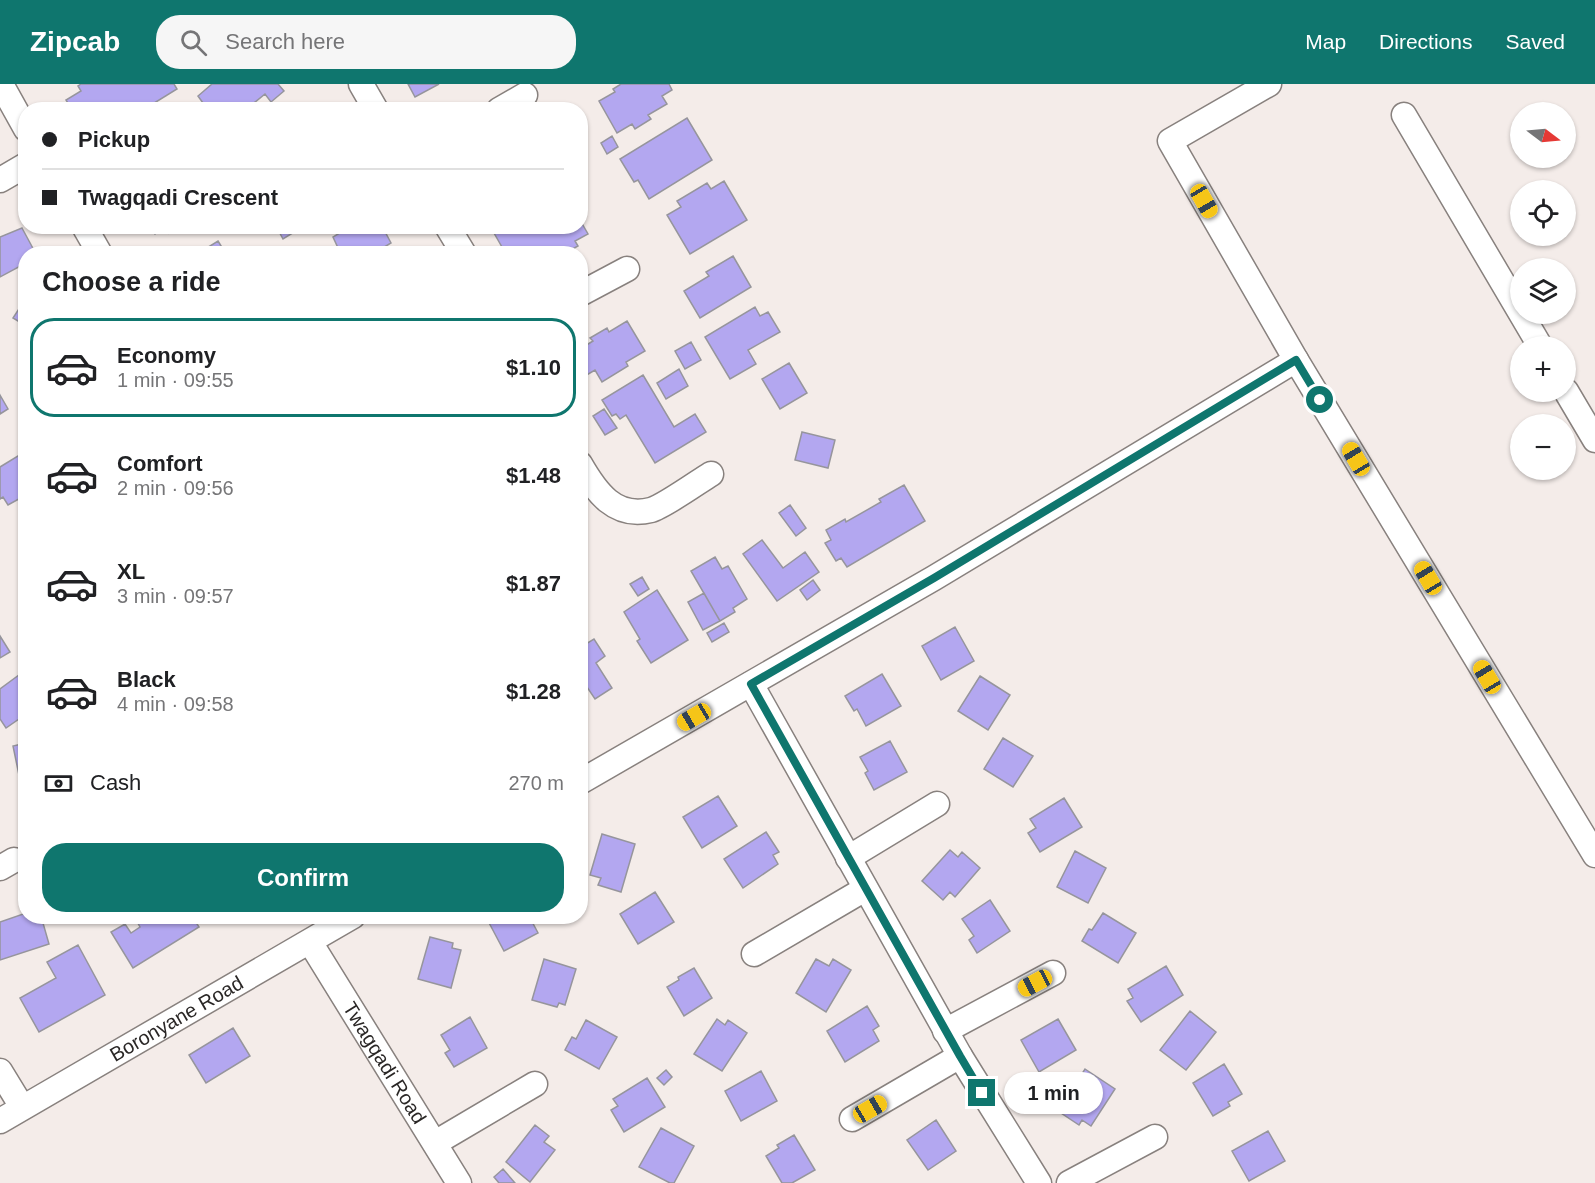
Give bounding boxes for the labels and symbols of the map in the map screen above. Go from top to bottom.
north arrow [1510,102,1576,168]
car [1187,181,1221,221]
route start [1306,386,1333,413]
car [1339,439,1373,479]
car [1411,558,1445,598]
car [1470,657,1504,697]
car [674,700,714,734]
car [1015,967,1055,999]
street label: Boronyane Road [106,971,247,1066]
street label: Twagqadi Road [339,998,431,1128]
callout: 1 min [1003,1072,1102,1114]
route end [968,1079,995,1106]
car [850,1092,890,1126]

